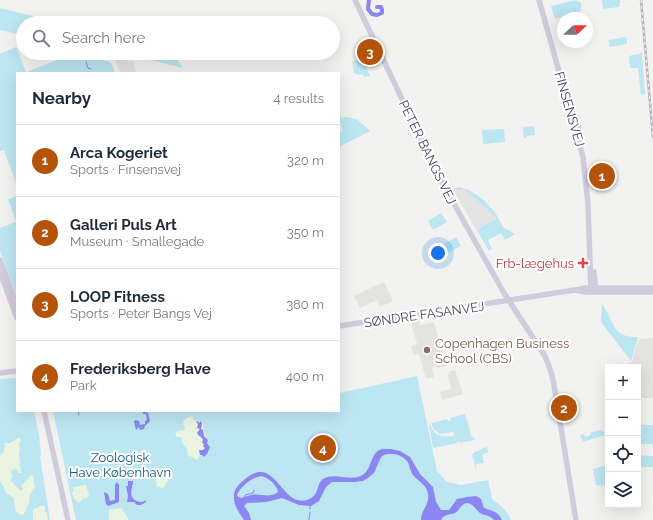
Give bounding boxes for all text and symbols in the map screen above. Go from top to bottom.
north arrow [557,12,593,48]
search box [16,16,340,60]
icon: search [30,27,52,49]
text: Search here [62,29,145,47]
pin: 3 [357,37,383,67]
street label: FINSENSVEJ [552,70,587,148]
text: Nearby [32,88,91,108]
text: 4 results [273,91,324,106]
street label: PETER BANGS VEJ [396,98,459,207]
text: Arca Kogeriet [70,144,168,162]
text: 1 [42,153,48,168]
text: 320 m [287,153,324,168]
pin: 1 [589,161,615,191]
text: Sports · Finsensvej [70,162,181,177]
text: Galleri Puls Art [70,216,177,234]
text: 2 [41,225,49,240]
text: 350 m [287,225,324,240]
text: Museum · Smallegade [70,234,204,249]
your location [428,243,448,263]
place label: Frb-lægehus [496,256,574,271]
marker: Frb-lægehus [577,257,589,269]
text: LOOP Fitness [70,288,165,306]
text: 3 [41,297,49,312]
text: 380 m [286,297,324,312]
street label: SØNDRE FASANVEJ [363,299,485,330]
text: Sports · Peter Bangs Vej [70,306,212,321]
place label: Copenhagen Business School (CBS) [435,336,569,366]
marker: Copenhagen Business School (CBS) [422,345,432,355]
text: Frederiksberg Have [70,360,211,378]
map controls [605,364,641,508]
button: + [605,364,641,400]
text: 4 [41,369,49,384]
text: 400 m [286,369,324,384]
text: Park [70,378,97,393]
pin: 2 [551,393,577,423]
button: − [605,400,641,436]
pin: 4 [310,433,336,463]
button: locate [605,436,641,472]
park label: Zoologisk Have København [69,450,171,480]
button: layers [605,472,641,508]

